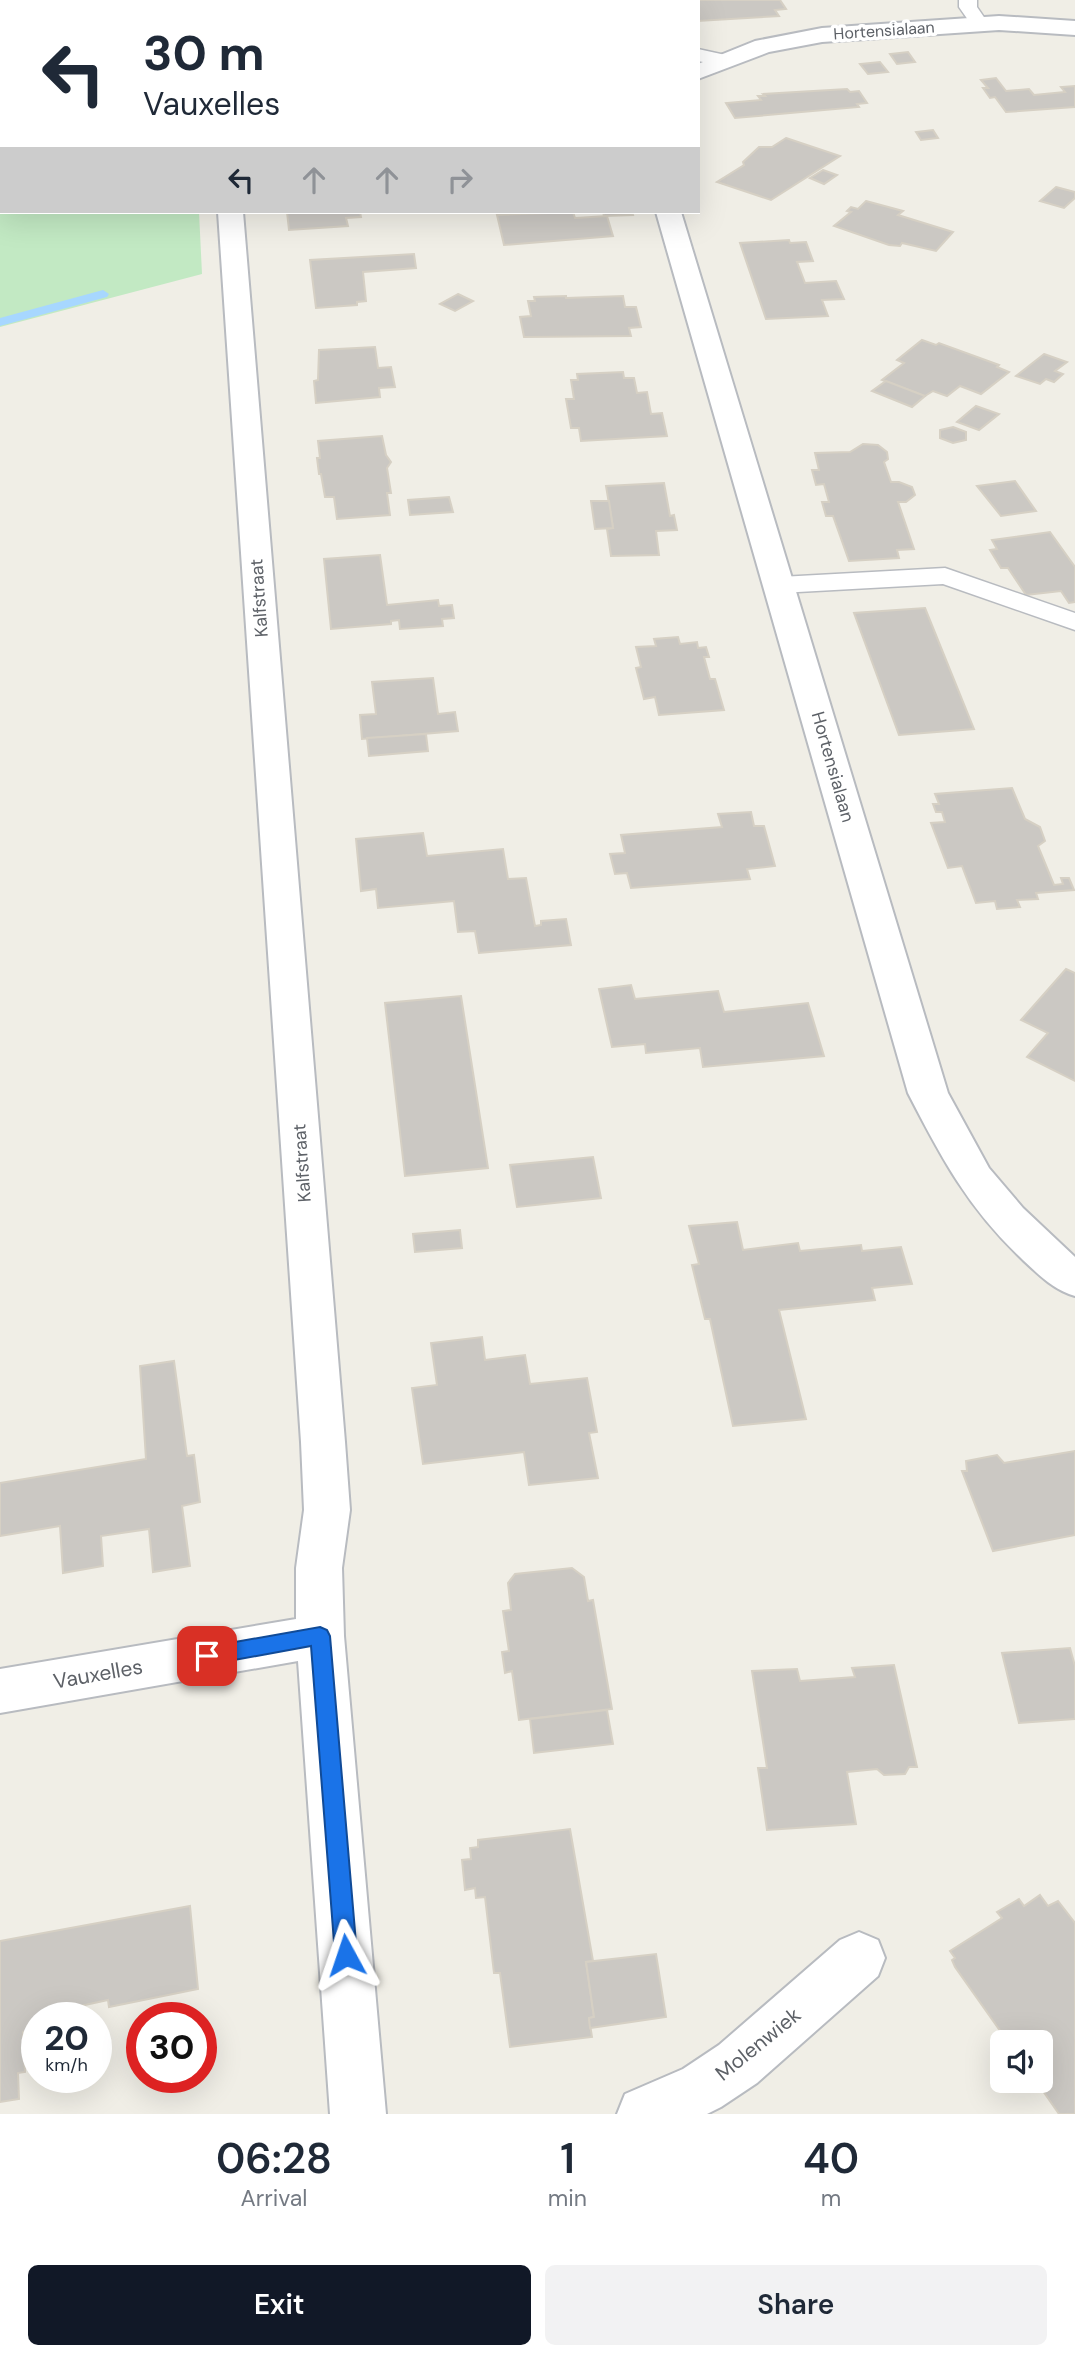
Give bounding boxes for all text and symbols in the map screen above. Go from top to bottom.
street label: Hortensialaan [833,16,935,45]
text: 30 m [143,21,265,85]
icon: left [28,28,119,119]
text: Vauxelles [143,83,280,125]
icon: left [222,161,260,199]
icon: ahead [295,161,333,199]
icon: ahead [368,161,406,199]
icon: right [441,161,479,199]
street label: Kalfstraat [244,558,274,638]
street label: Hortensialaan [806,709,860,825]
street label: Kalfstraat [287,1123,317,1203]
pin [177,1626,237,1686]
icon: arrive [188,1637,226,1675]
street label: Vauxelles [51,1652,145,1696]
position arrow [309,1918,383,1992]
street label: Molenwiek [709,2001,807,2087]
speed limit sign: 30 [126,2002,217,2093]
text: 20 [44,2015,89,2061]
map controls [990,2030,1053,2093]
button: sound [990,2030,1053,2093]
text: km/h [45,2053,88,2077]
text: 06:28 [216,2131,332,2186]
text: 1 [560,2131,575,2186]
text: 40 [803,2131,859,2186]
text: Arrival [240,2183,307,2213]
text: min [548,2183,587,2213]
text: m [821,2183,841,2213]
button: Exit [28,2265,531,2345]
button: Share [545,2265,1047,2345]

